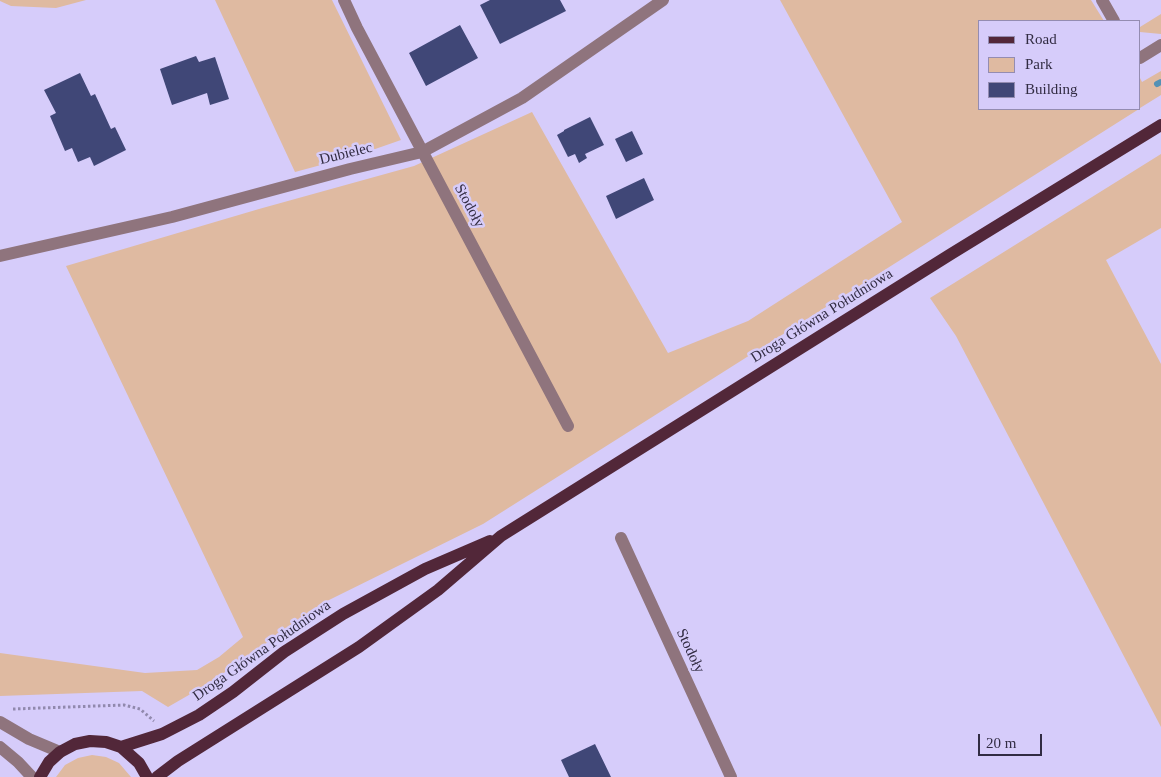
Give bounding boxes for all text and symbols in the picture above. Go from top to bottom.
legend [978,20,1141,110]
text: Road [1025,31,1057,47]
text: Park [1025,56,1053,72]
text: Building [1025,81,1078,97]
street label: Dubielec [318,139,374,169]
street label: Stodoły [450,181,488,231]
street label: Droga Główna Południowa [748,265,896,367]
street label: Droga Główna Południowa [190,597,334,705]
street label: Stodoły [672,626,708,676]
scale bar [981,724,1045,756]
text: 20 m [986,735,1016,751]

